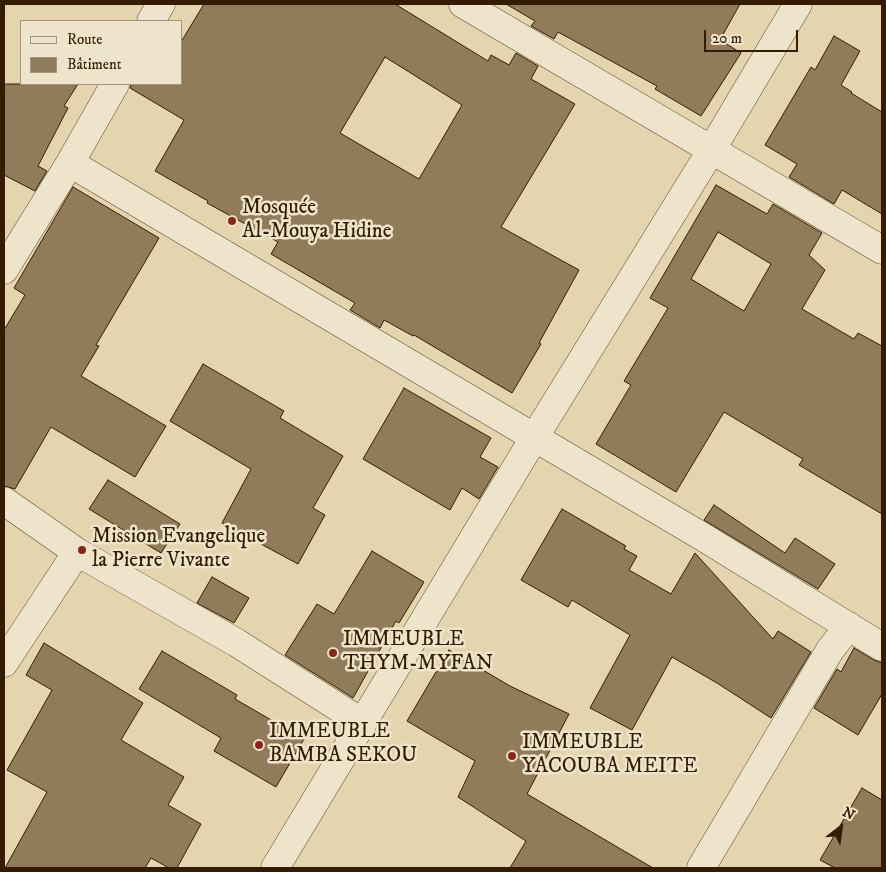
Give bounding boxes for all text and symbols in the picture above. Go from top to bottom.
legend [20,20,182,85]
scale bar [706,20,800,52]
text: 20 m [712,29,742,48]
text: Route [67,30,102,49]
text: Bâtiment [67,55,122,74]
place label: Mosquée Al-Mouya Hidine [242,196,391,246]
marker: Mosquée Al-Mouya Hidine [226,215,238,227]
place label: Mission Evangelique la Pierre Vivante [92,525,265,575]
marker: Mission Evangelique la Pierre Vivante [76,544,88,556]
place label: IMMEUBLE THYM-MYFAN [343,628,493,678]
marker: IMMEUBLE THYM-MYFAN [327,647,339,659]
place label: IMMEUBLE BAMBA SEKOU [269,720,417,770]
place label: IMMEUBLE YACOUBA MEITE [522,731,698,781]
marker: IMMEUBLE BAMBA SEKOU [253,739,265,751]
marker: IMMEUBLE YACOUBA MEITE [506,750,518,762]
north arrow [816,802,866,852]
text: N [839,803,858,825]

